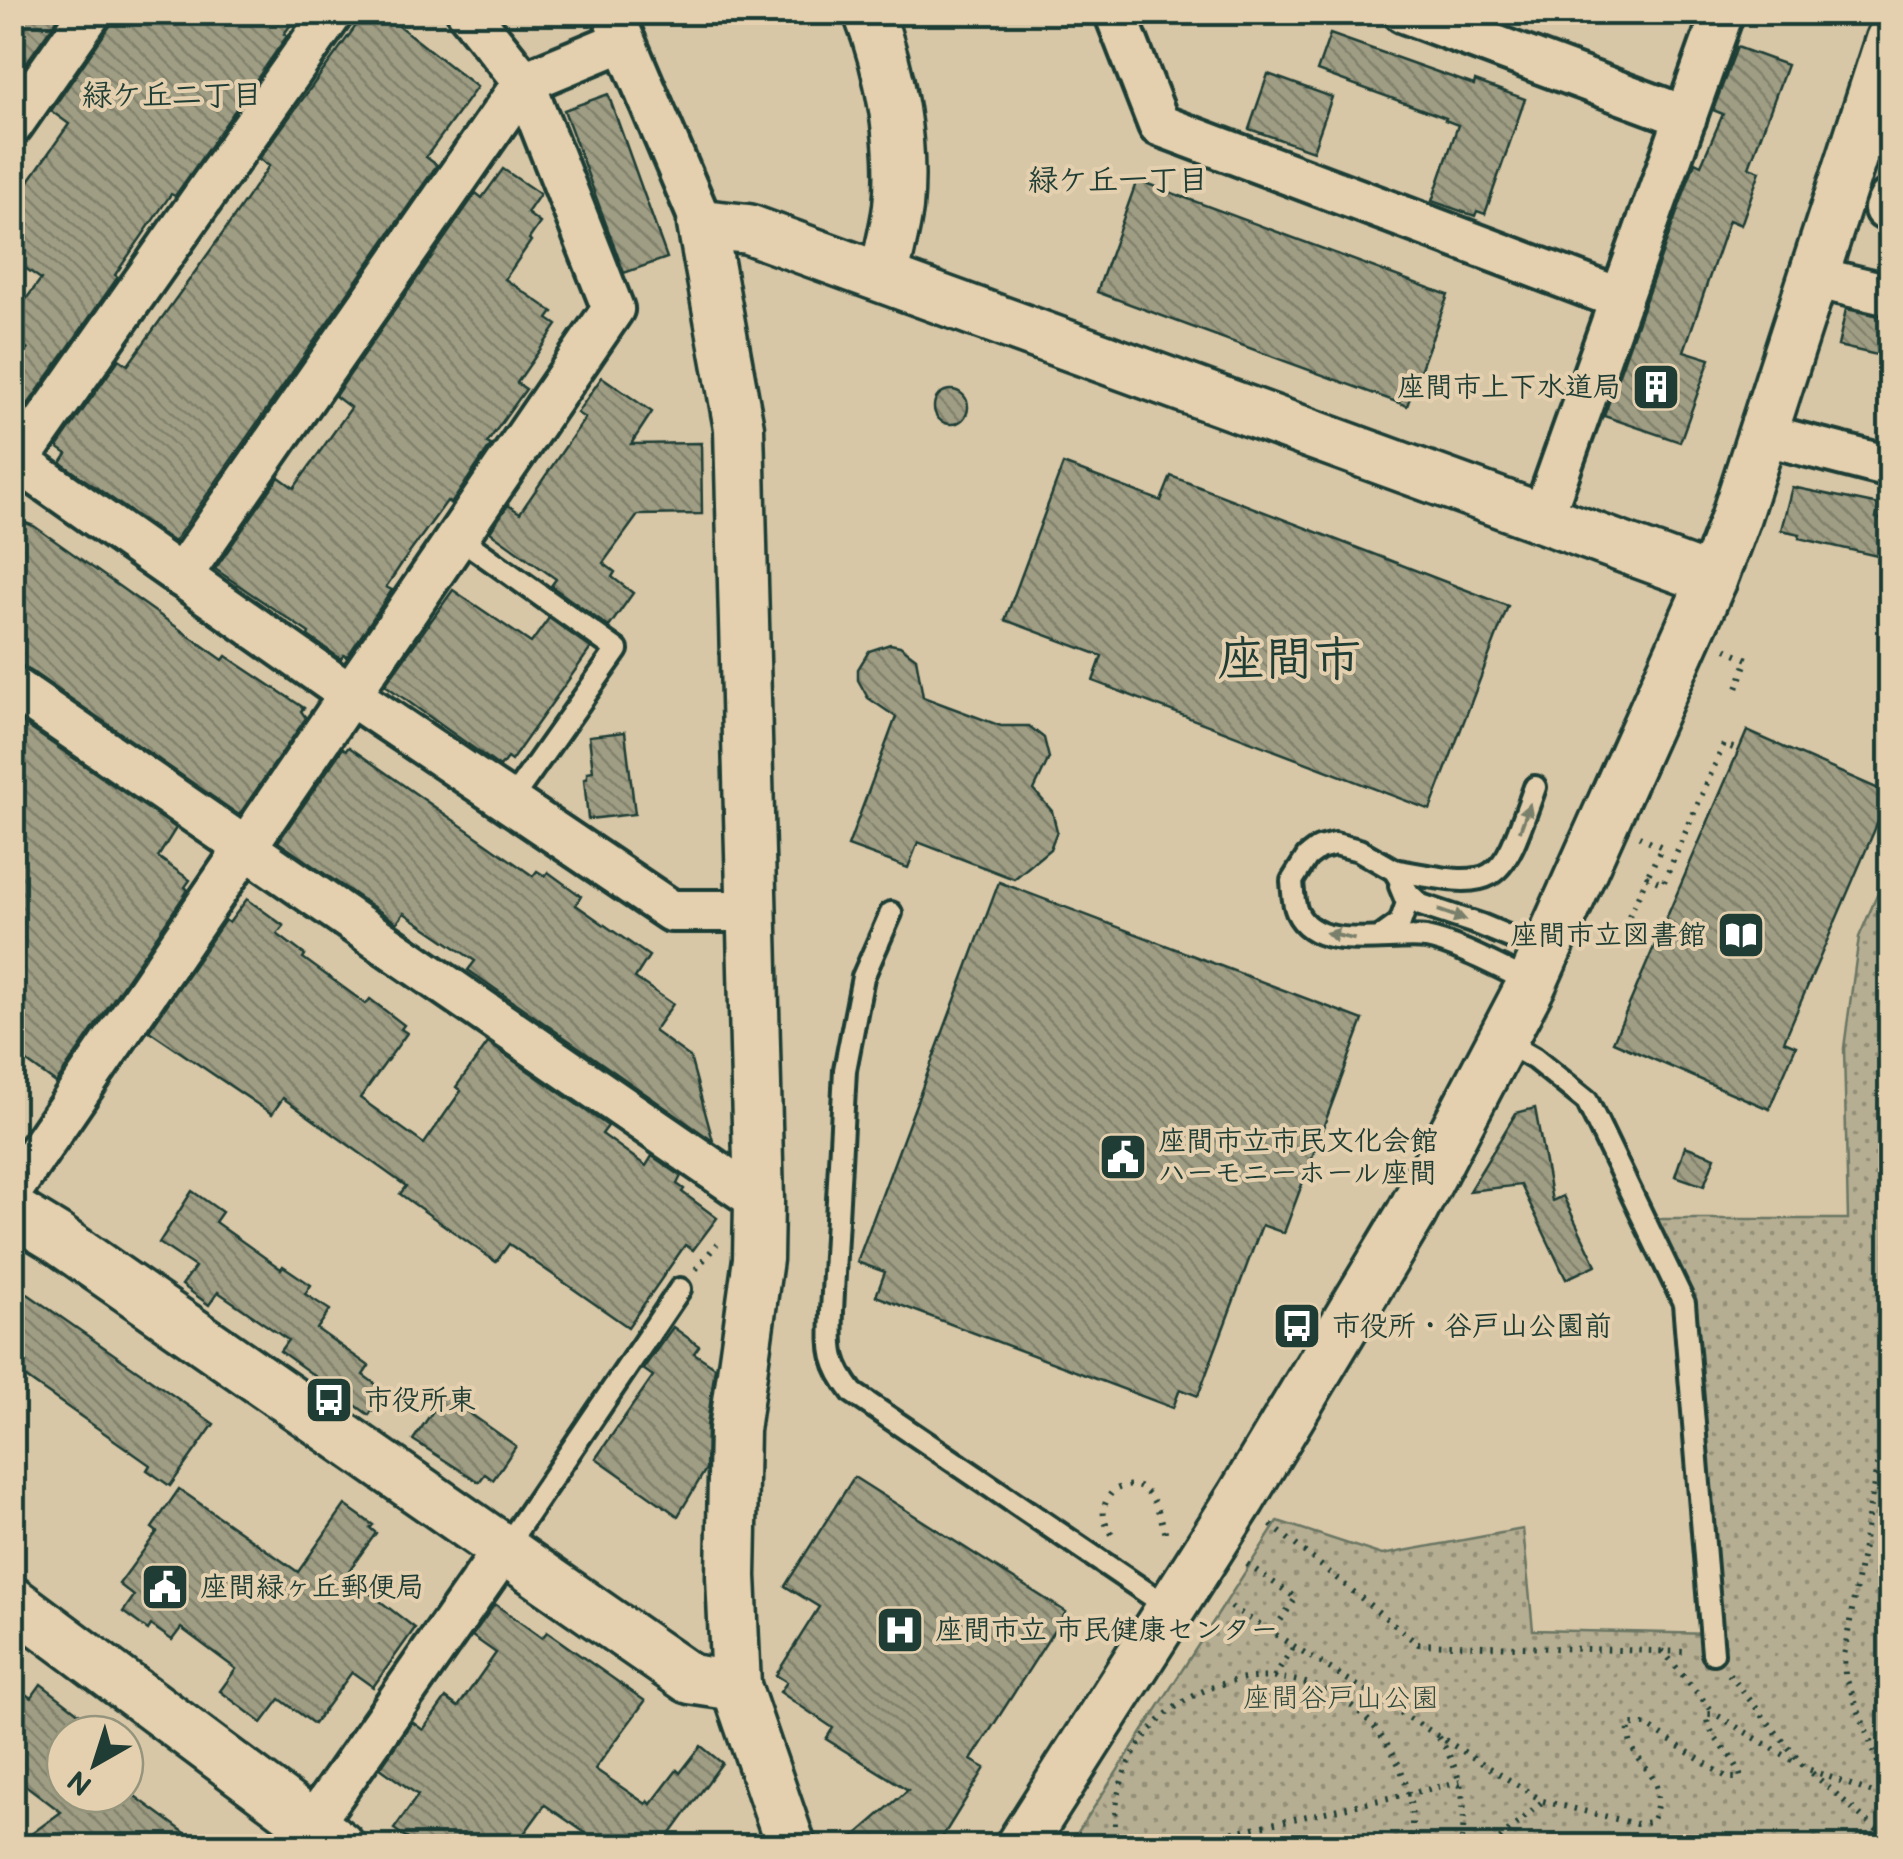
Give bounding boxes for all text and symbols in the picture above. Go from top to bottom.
district label: 緑ケ丘二丁目 [82,78,262,114]
district label: 緑ケ丘一丁目 [1028,163,1208,199]
building icon: 座間市上下水道局 [1630,361,1682,413]
place label: 座間市上下水道局 [1397,371,1621,404]
district label: 座間市 [1217,632,1361,689]
one-way arrow [1518,802,1533,832]
one-way arrow [1438,909,1468,924]
library icon: 座間市立図書館 [1715,909,1767,961]
place label: 座間市立図書館 [1510,919,1706,952]
one-way arrow [1324,928,1355,943]
place label: 座間市立市民文化会館 ハーモニーホール座間 [1158,1125,1438,1190]
public building icon: 座間市立市民文化会館 ハーモニーホール座間 [1097,1131,1149,1183]
bus stop icon: 市役所・谷戸山公園前 [1271,1300,1323,1352]
place label: 市役所・谷戸山公園前 [1332,1310,1612,1343]
bus stop icon: 市役所東 [303,1374,355,1426]
place label: 市役所東 [364,1384,476,1417]
public building icon: 座間緑ヶ丘郵便局 [139,1561,191,1613]
place label: 座間緑ヶ丘郵便局 [200,1571,424,1604]
hospital icon: 座間市立 市民健康センター [874,1604,926,1656]
place label: 座間市立 市民健康センター [935,1614,1279,1647]
park label: 座間谷戸山公園 [1243,1682,1439,1715]
north arrow [45,1714,145,1814]
text: N [62,1763,99,1802]

